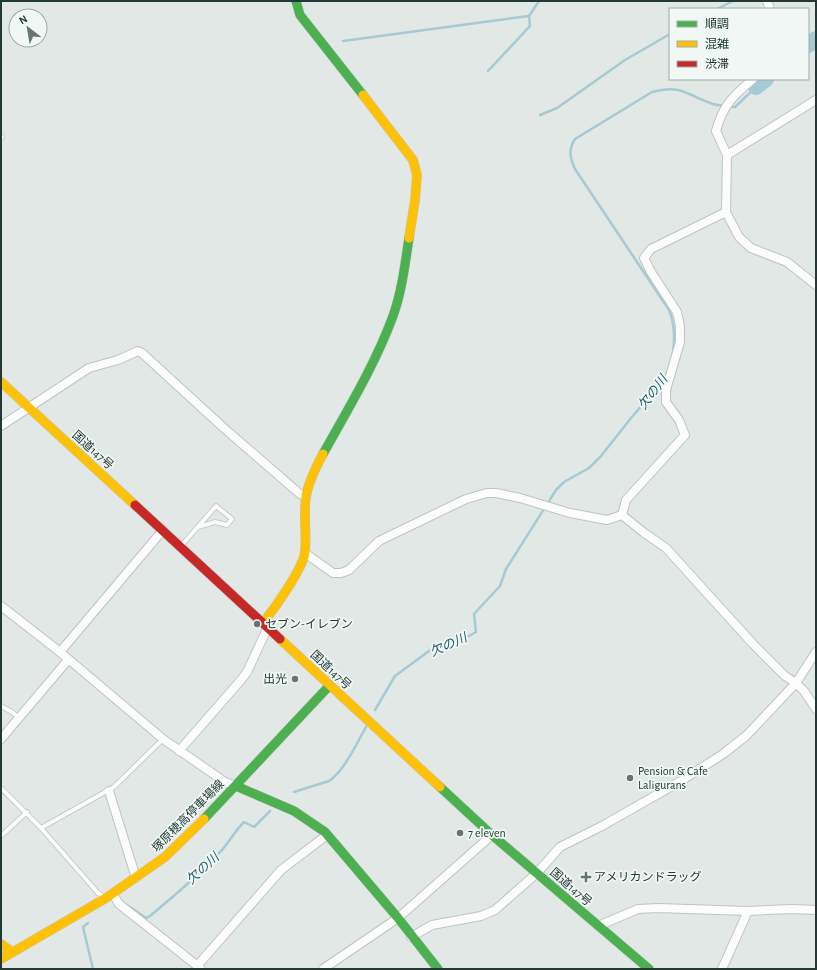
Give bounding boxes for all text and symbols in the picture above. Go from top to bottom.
north arrow [8,8,48,48]
legend [669,8,809,80]
text: N [17,13,29,27]
text: 順調 [705,18,729,30]
text: 混雑 [705,37,729,50]
text: 渋滞 [705,58,729,70]
water label: 欠の川 [635,371,671,412]
street label: 国道147号 [70,428,117,471]
place label: セブン-イレブン [265,617,353,630]
marker: セブン-イレブン [252,619,262,629]
water label: 欠の川 [427,629,471,659]
street label: 国道147号 [308,648,354,692]
place label: 出光 [263,673,287,685]
marker: 出光 [290,674,300,684]
place label: Pension & Cafe Laligurans [638,765,708,791]
marker: Pension & Cafe Laligurans [625,773,635,783]
street label: 塚原穂高停車場線 [149,777,226,854]
place label: 7 eleven [468,827,506,839]
marker: 7 eleven [455,828,465,838]
water label: 欠の川 [183,848,223,887]
street label: 国道147号 [548,865,595,908]
place label: アメリカンドラッグ [594,870,701,883]
marker: アメリカンドラッグ [581,872,591,882]

